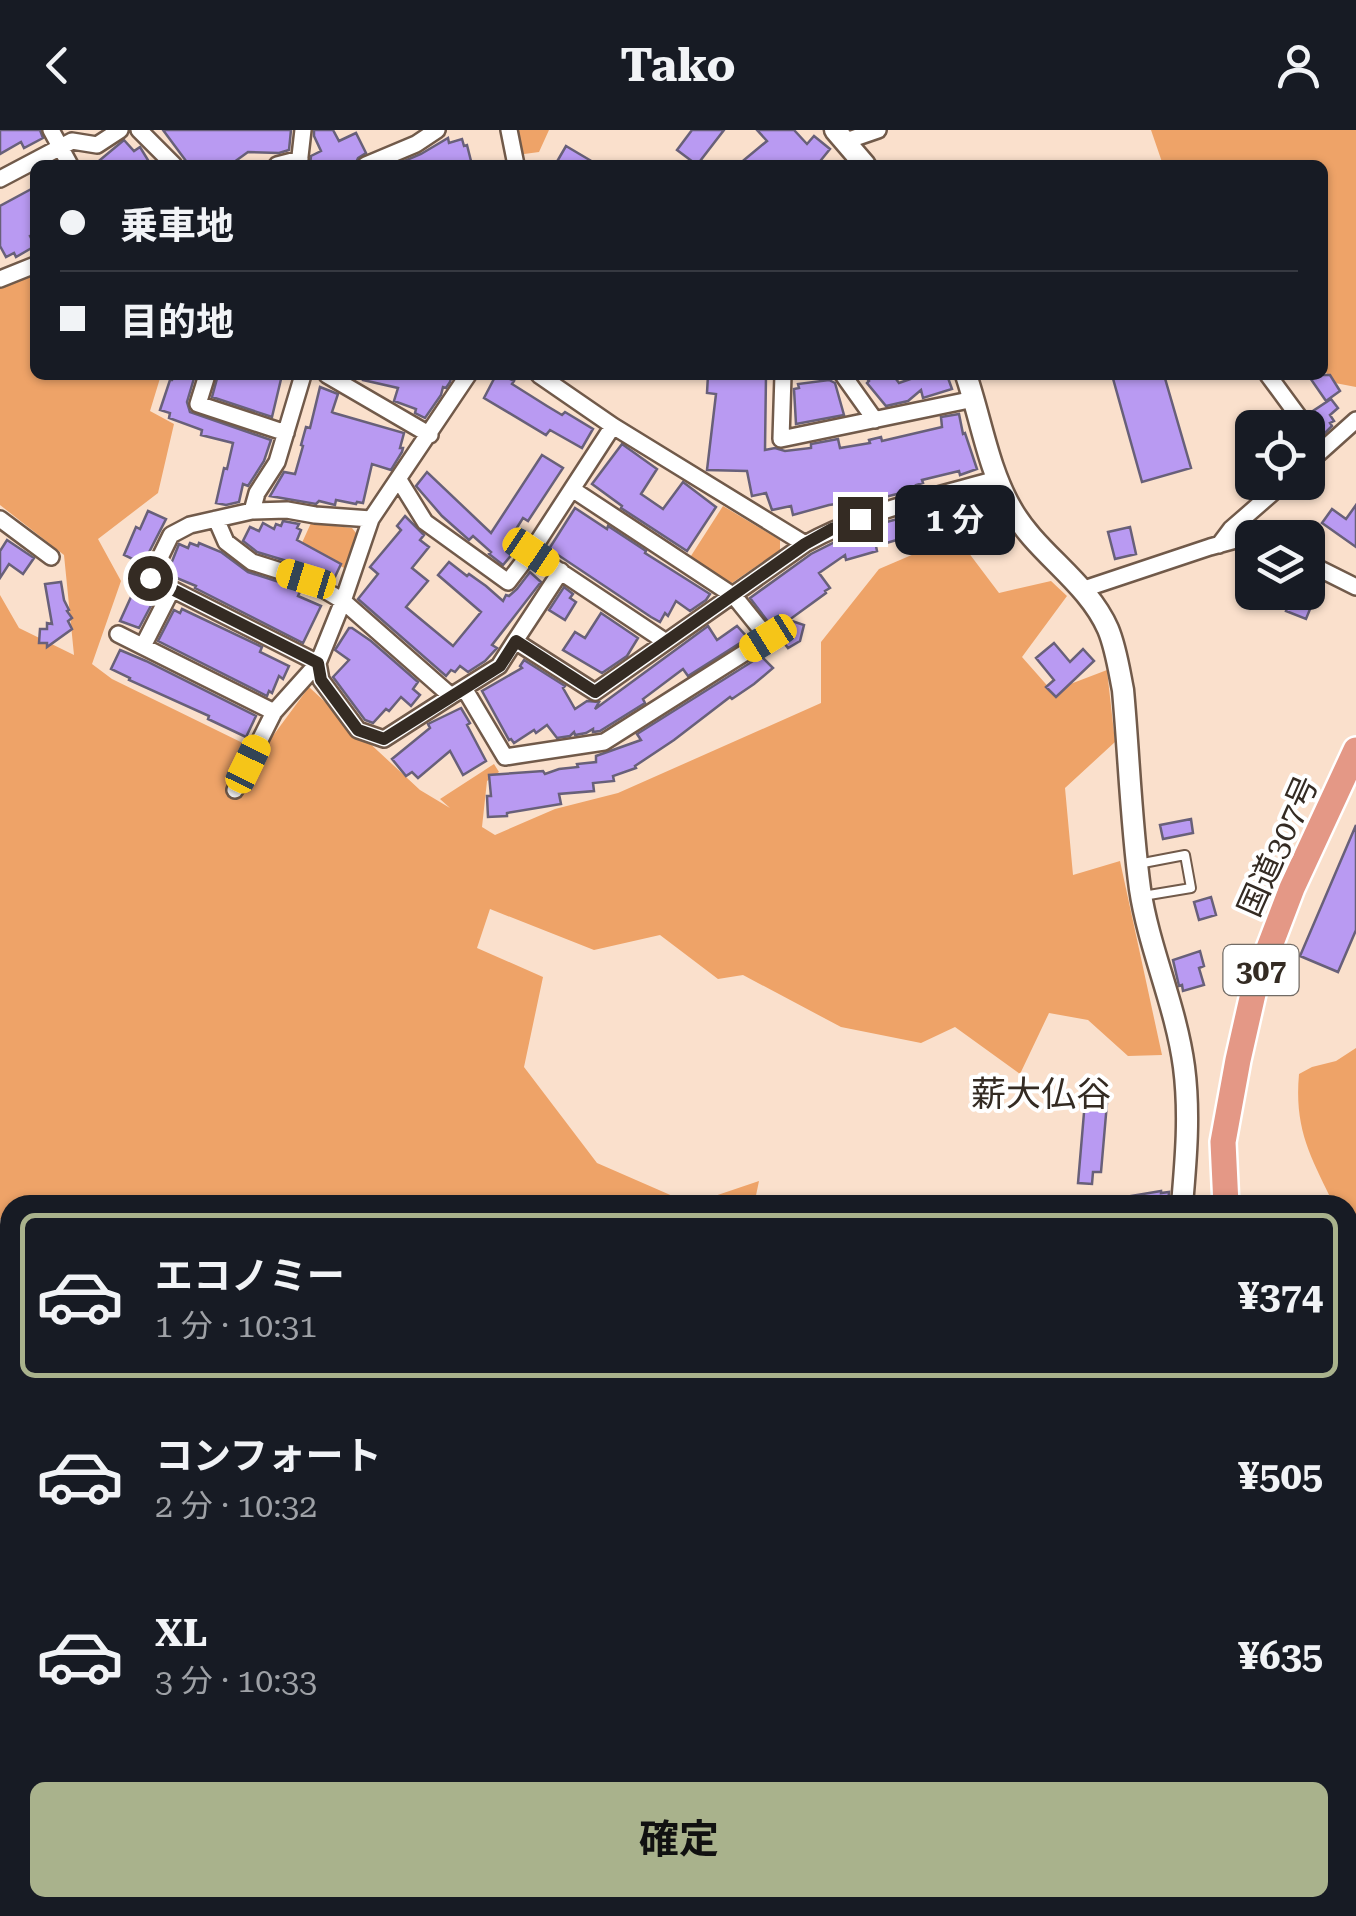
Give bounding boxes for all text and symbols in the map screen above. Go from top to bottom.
icon: back [30,38,85,93]
icon: person [1271,38,1326,93]
text: Tako [620,39,736,92]
text: 乗車地 [120,204,234,248]
text: 目的地 [120,300,234,344]
map controls [1235,410,1325,610]
button: locate [1235,410,1325,500]
callout: 1 分 [895,484,1015,554]
route end [838,497,883,542]
text: 1 分 [926,501,984,539]
button: layers [1235,520,1325,610]
car [498,523,564,581]
route start [128,556,173,601]
car [273,556,339,602]
car [735,609,801,667]
car [221,730,275,798]
street label: 国道307号 [1230,770,1326,922]
road number: 307 [1224,945,1298,995]
district label: 薪大仏谷 [971,1074,1111,1115]
icon: car [35,1251,125,1341]
text: エコノミー [155,1254,345,1298]
text: ¥374 [1238,1274,1323,1318]
text: 1 分 · 10:31 [155,1307,317,1345]
icon: car [35,1431,125,1521]
text: コンフォート [155,1434,382,1478]
text: ¥505 [1238,1454,1323,1498]
text: 2 分 · 10:32 [155,1487,317,1525]
icon: car [35,1611,125,1701]
text: XL [155,1611,207,1655]
text: ¥635 [1238,1634,1323,1678]
text: 3 分 · 10:33 [155,1662,317,1700]
button: 確定 [30,1782,1328,1897]

